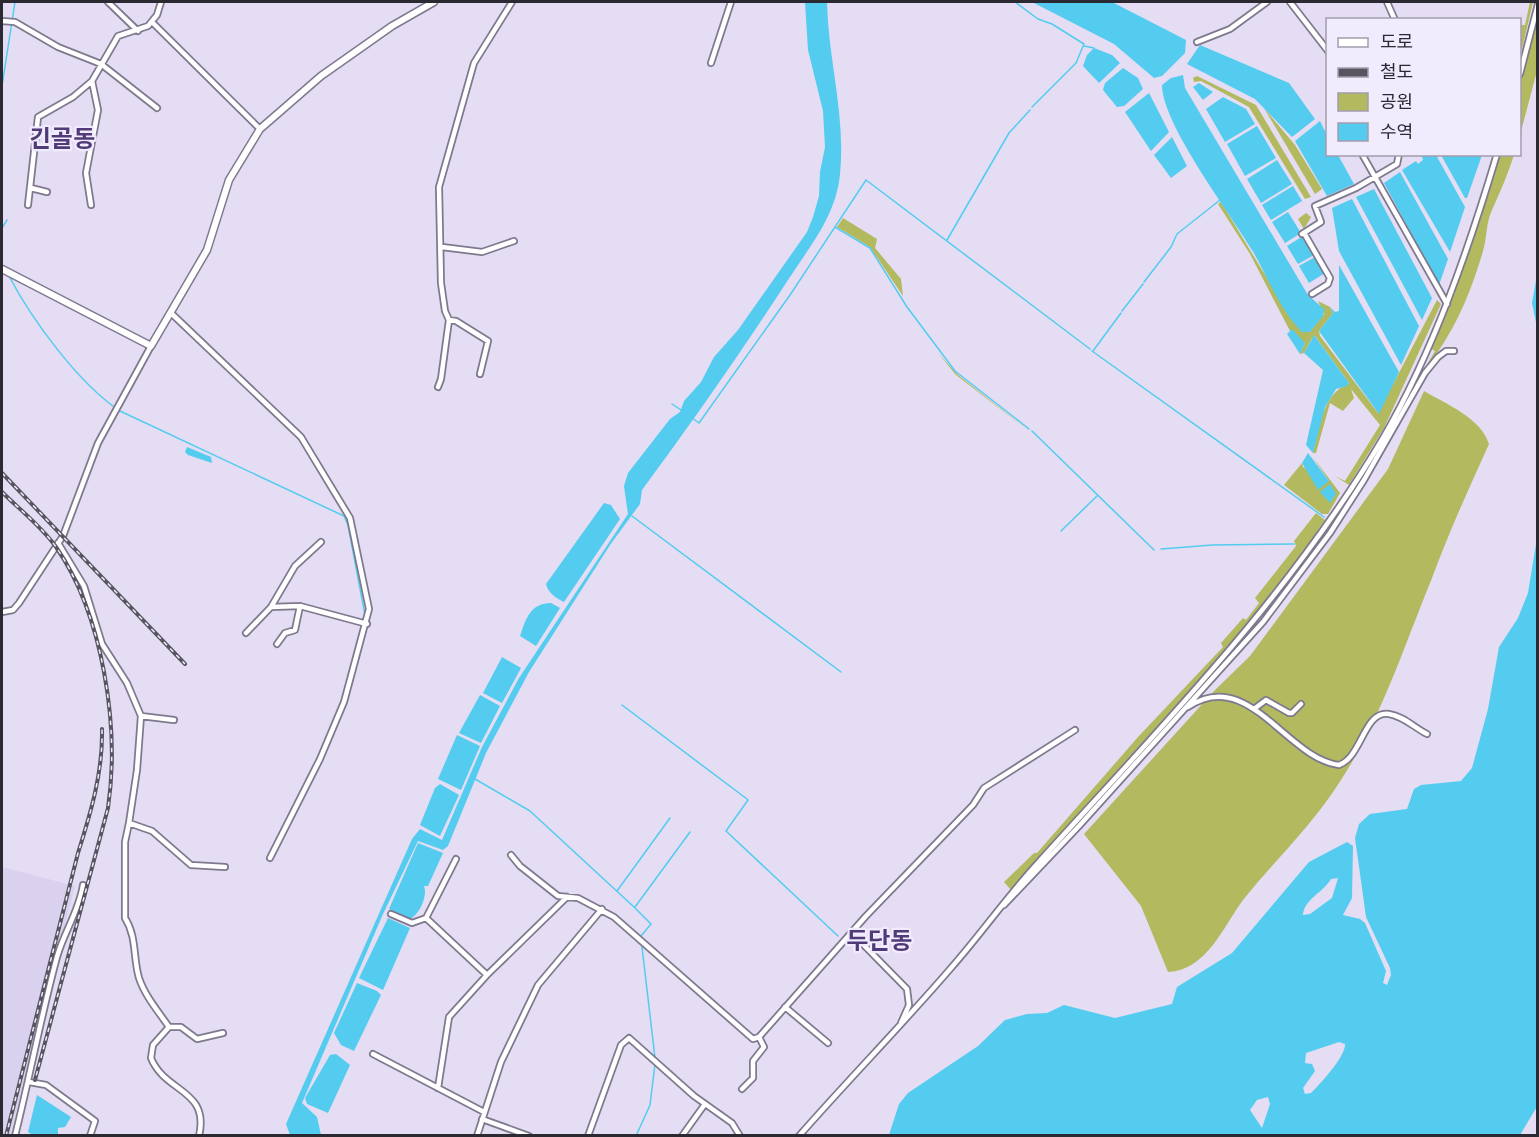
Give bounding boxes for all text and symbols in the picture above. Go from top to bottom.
legend [1326,18,1521,156]
text: 도로 [1380,30,1413,53]
text: 철도 [1380,60,1413,83]
text: 공원 [1380,90,1413,113]
text: 수역 [1380,120,1413,143]
district label: 긴골동 [29,122,95,154]
district label: 두단동 [846,924,912,956]

